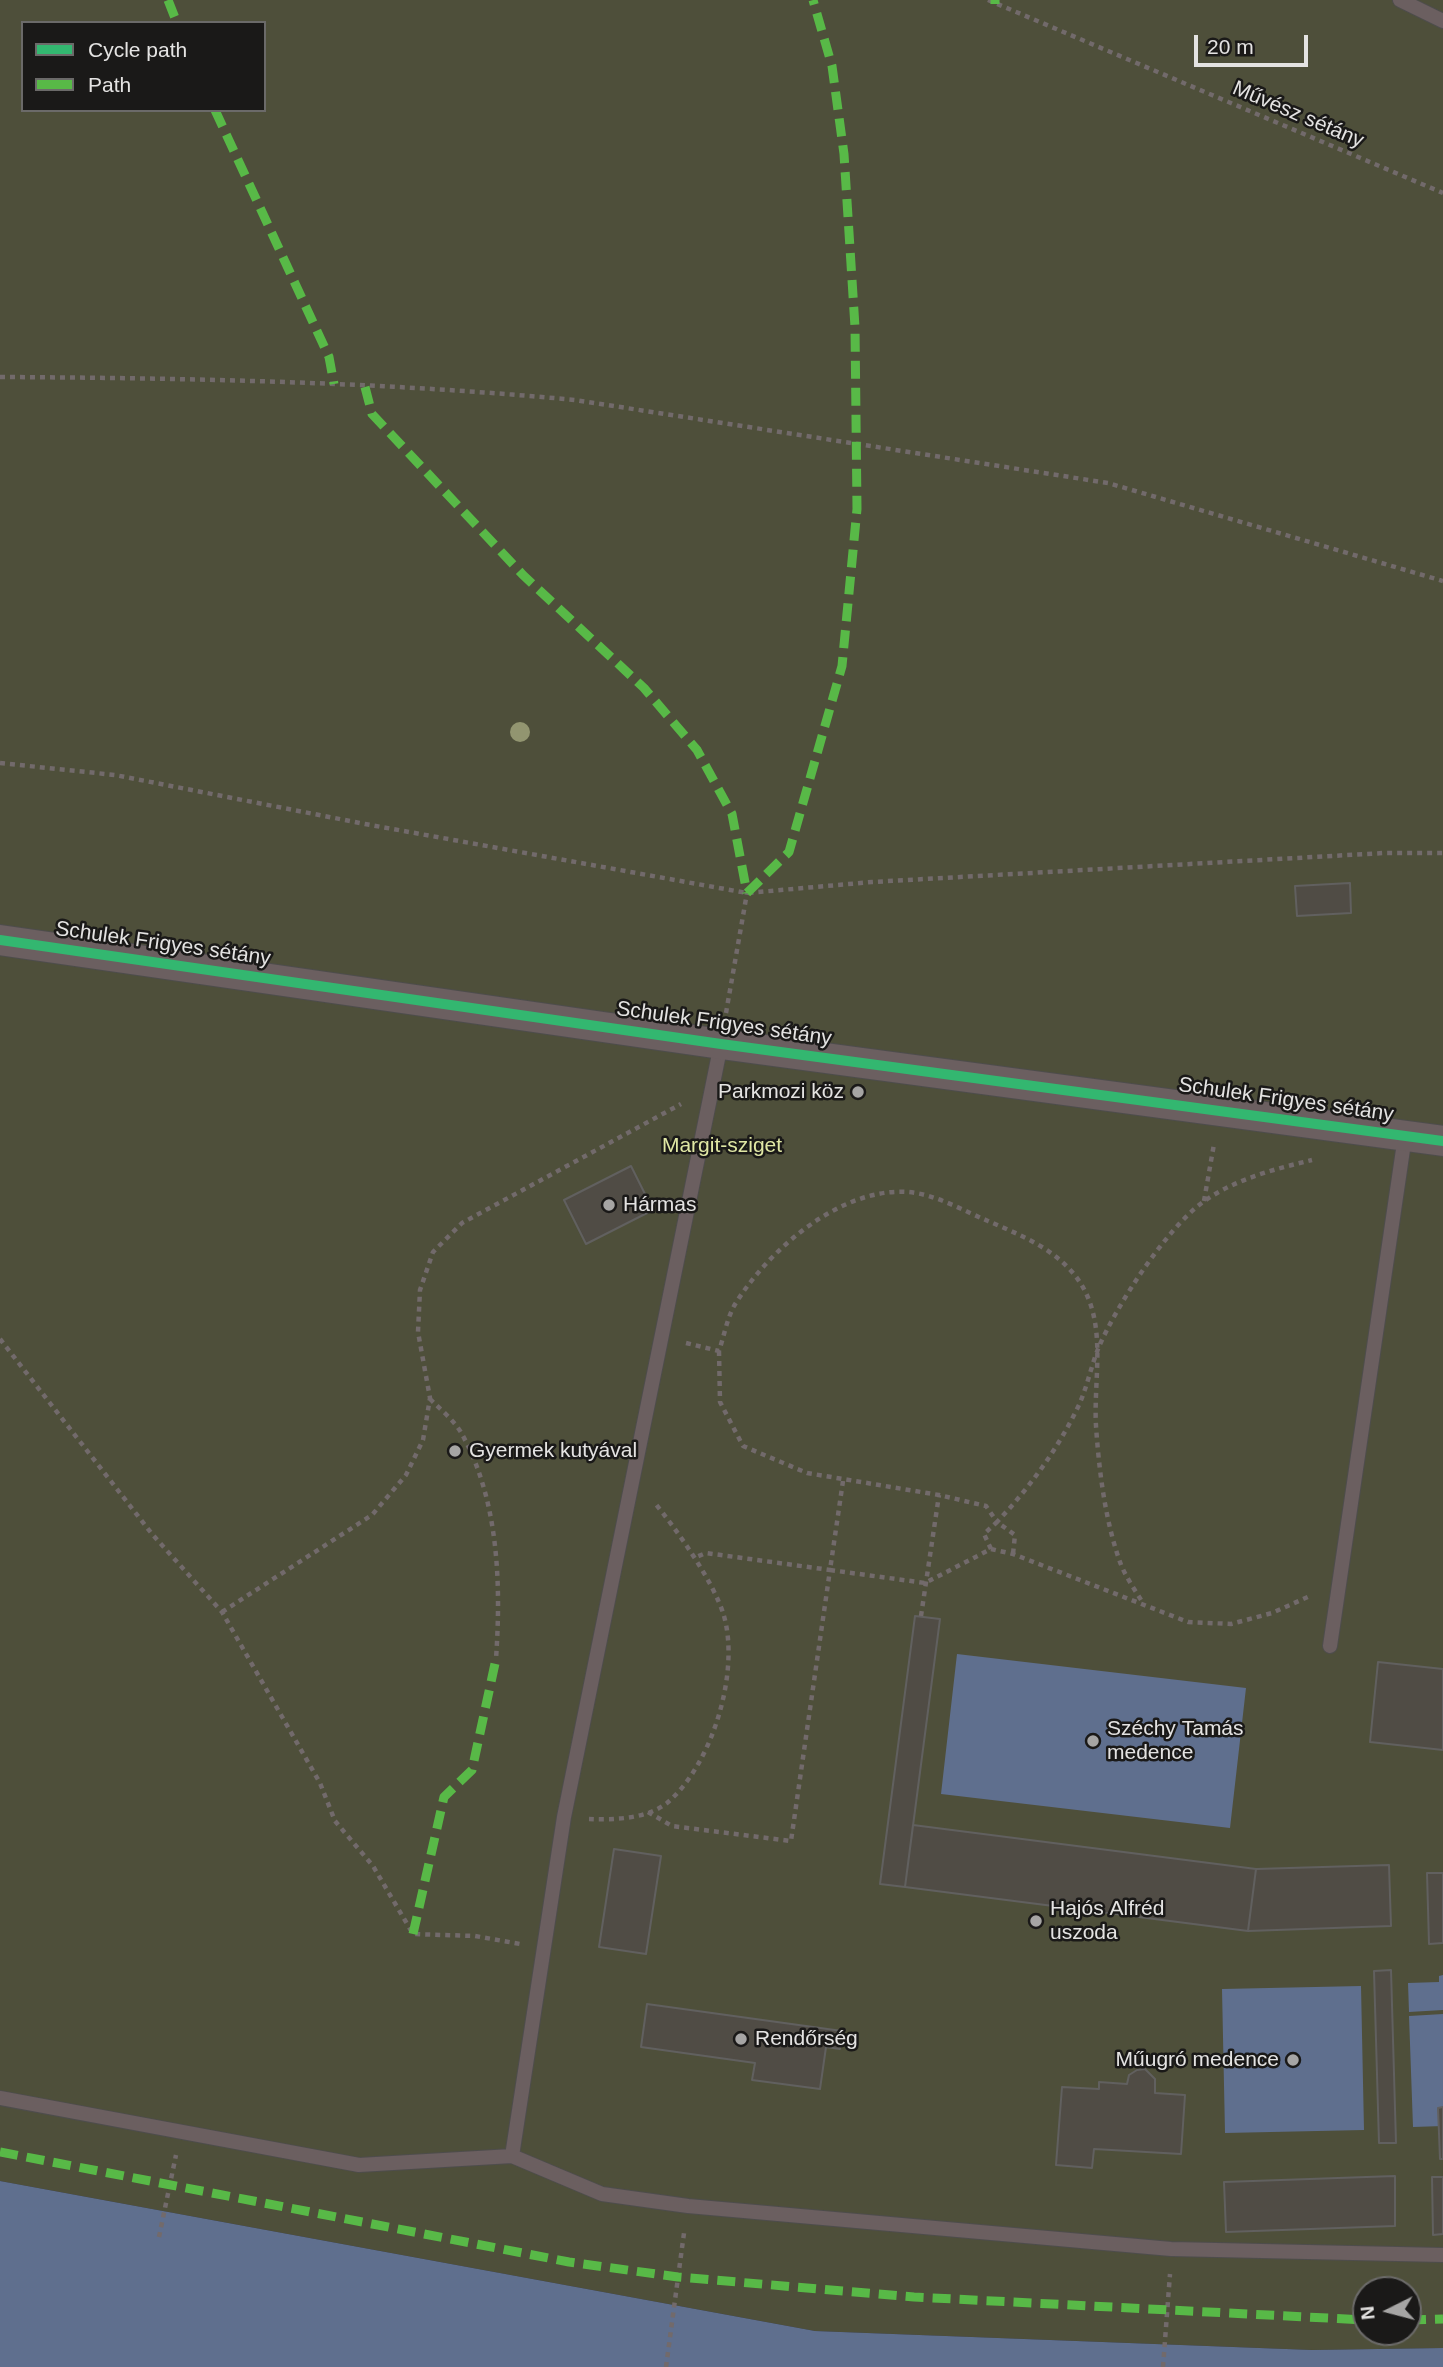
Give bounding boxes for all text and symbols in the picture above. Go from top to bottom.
legend [21,21,266,112]
scale bar [1198,21,1312,65]
text: 20 m [1207,35,1254,58]
text: Cycle path [88,38,187,61]
text: Path [88,73,131,96]
street label: Művész sétány [1229,76,1367,154]
street label: Schulek Frigyes sétány [54,916,272,972]
street label: Schulek Frigyes sétány [615,996,833,1052]
street label: Schulek Frigyes sétány [1177,1072,1395,1128]
place label: Parkmozi köz [718,1079,844,1105]
marker: Parkmozi köz [850,1084,866,1100]
park label: Margit-sziget [662,1133,782,1159]
place label: Hármas [623,1192,697,1218]
marker: Hármas [601,1197,617,1213]
place label: Gyermek kutyával [469,1438,637,1464]
marker: Gyermek kutyával [447,1443,463,1459]
place label: Széchy Tamás medence [1107,1716,1244,1766]
marker: Széchy Tamás medence [1085,1733,1101,1749]
place label: Hajós Alfréd uszoda [1050,1896,1164,1946]
marker: Hajós Alfréd uszoda [1028,1913,1044,1929]
place label: Rendőrség [755,2026,858,2052]
marker: Rendőrség [733,2031,749,2047]
place label: Műugró medence [1116,2047,1279,2073]
marker: Műugró medence [1285,2052,1301,2068]
north arrow [1352,2276,1422,2346]
text: N [1356,2305,1379,2321]

